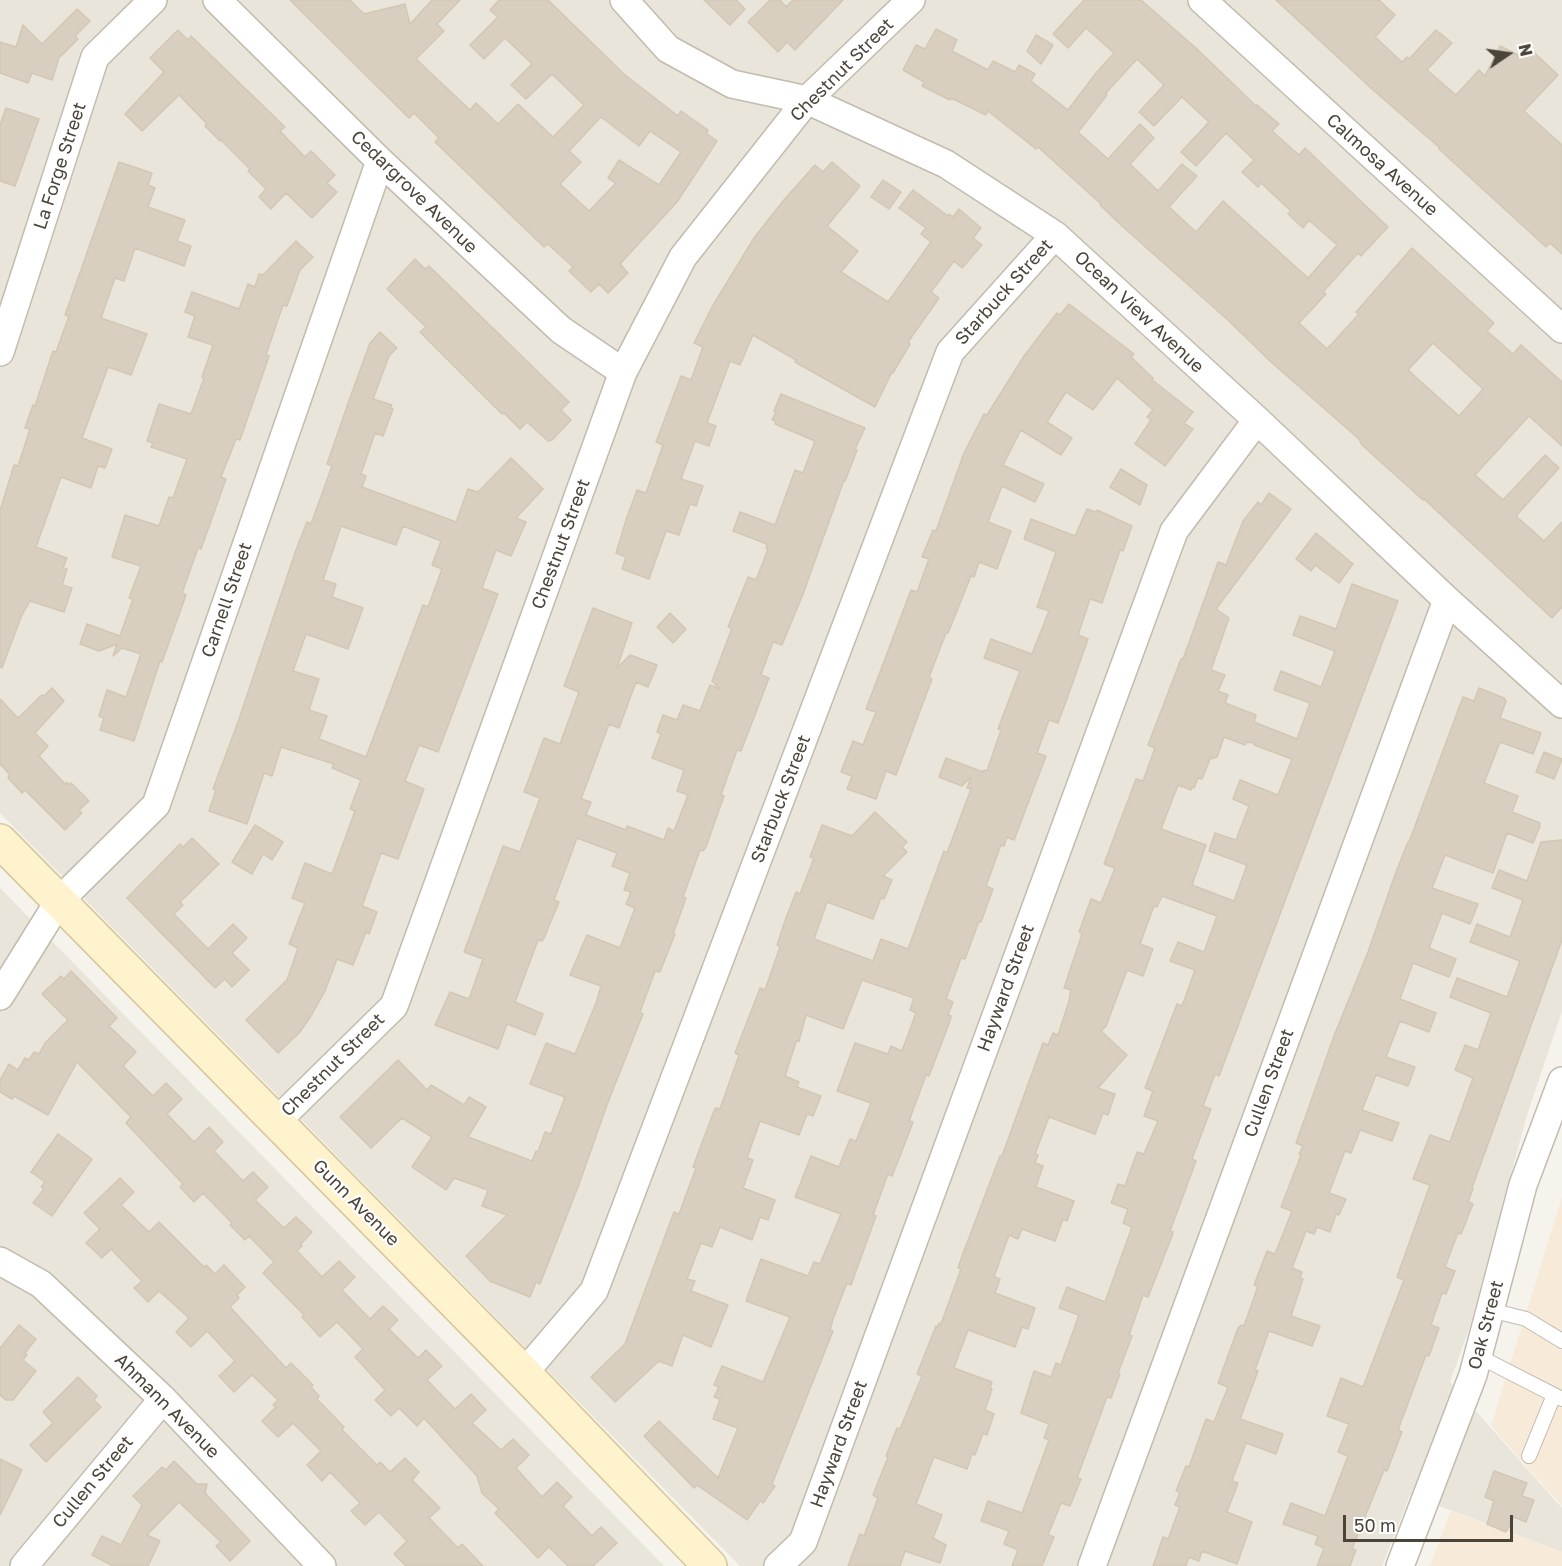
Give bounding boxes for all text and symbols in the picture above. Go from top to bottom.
street label: Chestnut Street [786,14,898,126]
north arrow [1478,24,1538,84]
text: N [1514,42,1537,58]
street label: La Forge Street [29,100,91,232]
street label: Calmosa Avenue [1322,109,1442,221]
street label: Cedargrove Avenue [346,126,482,258]
street label: Starbuck Street [951,235,1057,349]
street label: Ocean View Avenue [1070,246,1208,378]
street label: Chestnut Street [527,476,595,612]
street label: Carnell Street [197,540,257,660]
street label: Starbuck Street [747,732,815,866]
street label: Hayward Street [973,921,1039,1055]
street label: Chestnut Street [277,1009,389,1121]
street label: Cullen Street [1239,1026,1299,1140]
street label: Gunn Avenue [308,1155,404,1251]
street label: Oak Street [1464,1278,1508,1372]
street label: Ahmann Avenue [110,1349,224,1463]
street label: Hayward Street [806,1377,872,1511]
street label: Cullen Street [48,1431,138,1533]
scale bar [1346,1503,1516,1541]
text: 50 m [1354,1514,1396,1536]

